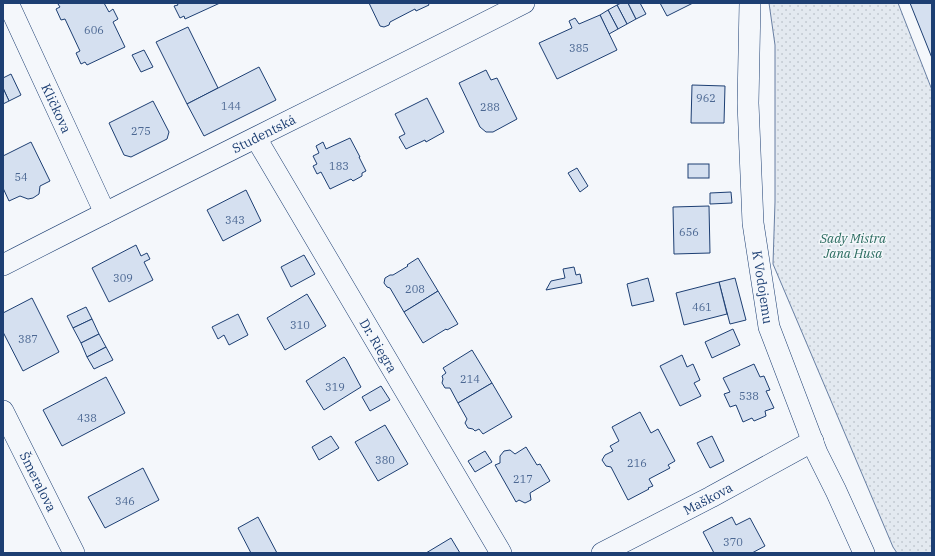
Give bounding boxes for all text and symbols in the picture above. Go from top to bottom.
house number: 606 [84,23,104,37]
house number: 385 [569,41,589,55]
street label: Kličkova [37,81,75,136]
house number: 962 [696,91,716,105]
house number: 144 [221,99,241,113]
house number: 288 [480,100,500,114]
street label: Studentská [229,111,299,157]
house number: 275 [131,124,151,138]
house number: 183 [329,159,349,173]
house number: 54 [14,170,28,184]
house number: 343 [225,213,245,227]
house number: 656 [679,225,699,239]
park label: Sady Mistra Jana Husa [819,230,886,262]
street label: K Vodojemu [748,249,776,325]
house number: 309 [113,271,133,285]
house number: 208 [405,282,425,296]
house number: 461 [692,300,712,314]
street label: Dr. Riegra [356,316,401,376]
house number: 310 [290,318,310,332]
house number: 387 [18,332,38,346]
house number: 214 [460,372,480,386]
house number: 319 [325,380,345,394]
house number: 538 [739,389,759,403]
house number: 438 [77,411,97,425]
street label: Šmeralova [16,449,60,515]
house number: 380 [375,453,395,467]
house number: 216 [627,456,647,470]
house number: 217 [513,472,533,486]
street label: Maškova [680,479,736,519]
house number: 346 [115,494,135,508]
house number: 370 [723,535,743,549]

